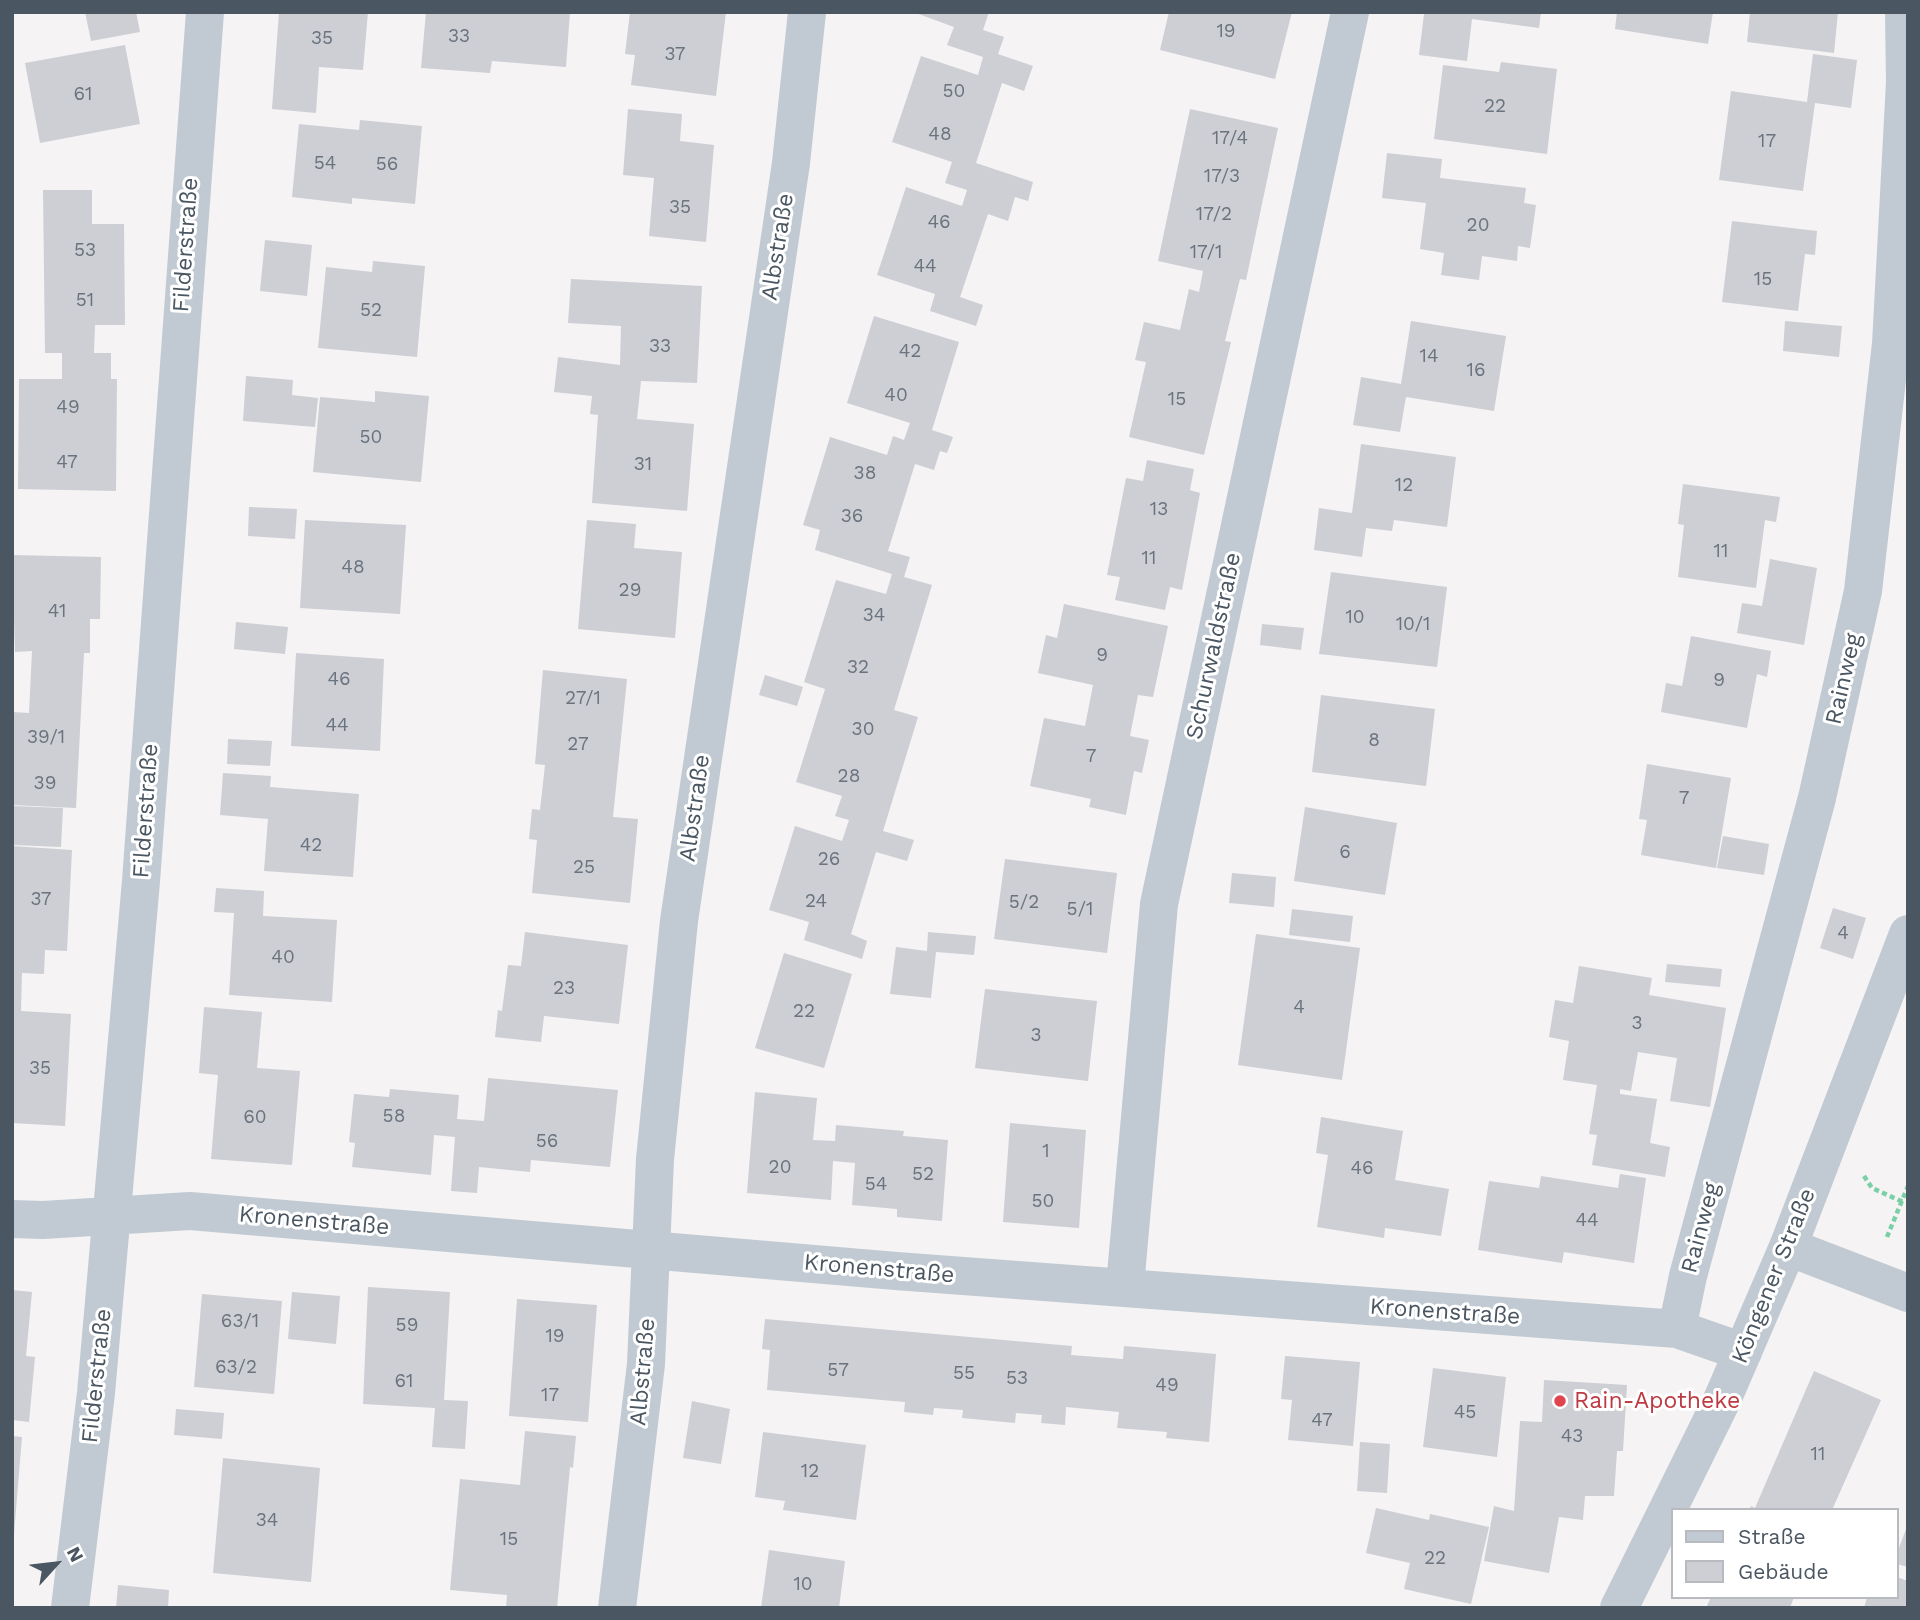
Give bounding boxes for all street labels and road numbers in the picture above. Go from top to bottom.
street label: Filderstraße [168,177,204,313]
street label: Albstraße [756,192,800,302]
street label: Schurwaldstraße [1181,550,1247,742]
street label: Rainweg [1820,631,1868,727]
street label: Filderstraße [128,743,164,879]
street label: Albstraße [674,753,716,863]
street label: Rainweg [1676,1180,1726,1276]
street label: Köngener Straße [1726,1184,1822,1368]
street label: Kronenstraße [238,1201,390,1241]
street label: Kronenstraße [803,1249,955,1289]
street label: Kronenstraße [1369,1293,1521,1331]
street label: Filderstraße [76,1307,118,1445]
street label: Albstraße [625,1317,661,1427]

